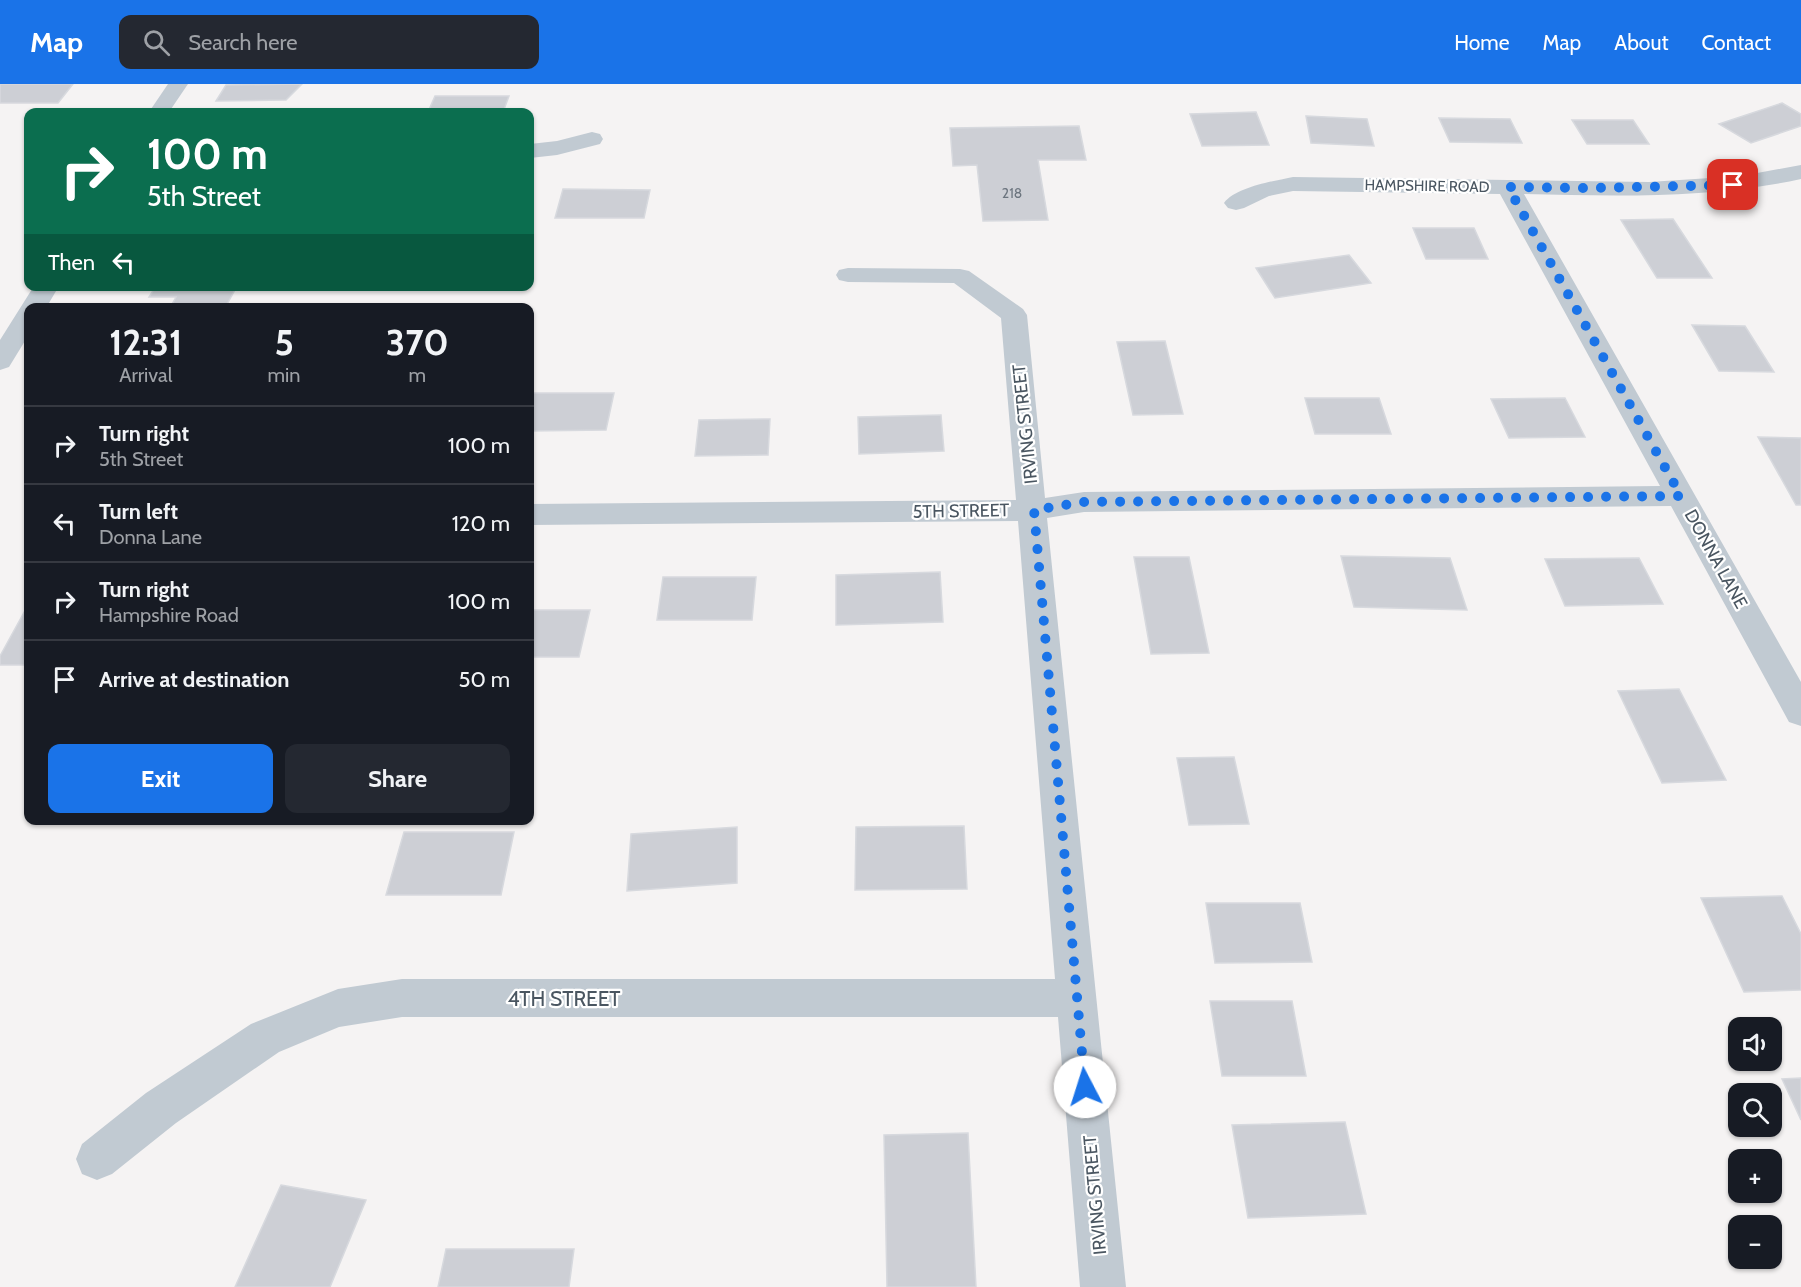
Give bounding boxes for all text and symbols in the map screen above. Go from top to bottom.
search box [119,15,539,69]
text: Map [30,25,83,59]
icon: search [140,26,173,59]
text: Search here [188,29,297,56]
text: Home [1454,30,1510,55]
text: Map [1543,30,1581,55]
text: About [1614,30,1668,55]
text: Contact [1701,30,1771,55]
text: 100 m [147,128,268,180]
icon: right [48,132,126,210]
pin [1707,159,1758,210]
icon: arrive [1716,168,1749,201]
street label: HAMPSHIRE ROAD [1364,176,1490,196]
text: 5th Street [147,180,261,213]
house number: 218 [1002,184,1022,202]
icon: left [107,246,140,279]
text: Then [48,249,95,276]
text: 12:31 [109,320,182,364]
text: 5 [274,320,294,364]
text: 370 [386,320,449,364]
text: Arrival [119,363,172,387]
text: min [268,363,301,387]
text: m [408,363,426,387]
street label: IRVING STREET [1008,363,1042,485]
text: Turn right [99,420,189,447]
icon: right [48,429,81,462]
text: 100 m [448,432,510,459]
text: 5th Street [99,447,183,471]
text: Turn left [99,498,178,525]
street label: 5TH STREET [913,499,1010,523]
street label: DONNA LANE [1680,505,1752,613]
icon: left [48,507,81,540]
text: 120 m [452,510,510,537]
text: Donna Lane [99,525,202,549]
text: Turn right [99,576,189,603]
icon: right [48,585,81,618]
text: 100 m [448,588,510,615]
text: Hampshire Road [99,603,239,627]
icon: arrive [48,663,81,696]
text: Arrive at destination [99,666,289,693]
text: 50 m [458,666,510,693]
button: Exit [48,744,273,813]
button: Share [285,744,510,813]
street label: 4TH STREET [507,986,621,1011]
map controls [1728,1017,1782,1269]
button: sound [1728,1017,1782,1071]
position arrow [1053,1055,1117,1119]
button: search [1728,1083,1782,1137]
street label: IRVING STREET [1079,1134,1111,1256]
button: + [1728,1149,1782,1203]
button: − [1728,1215,1782,1269]

